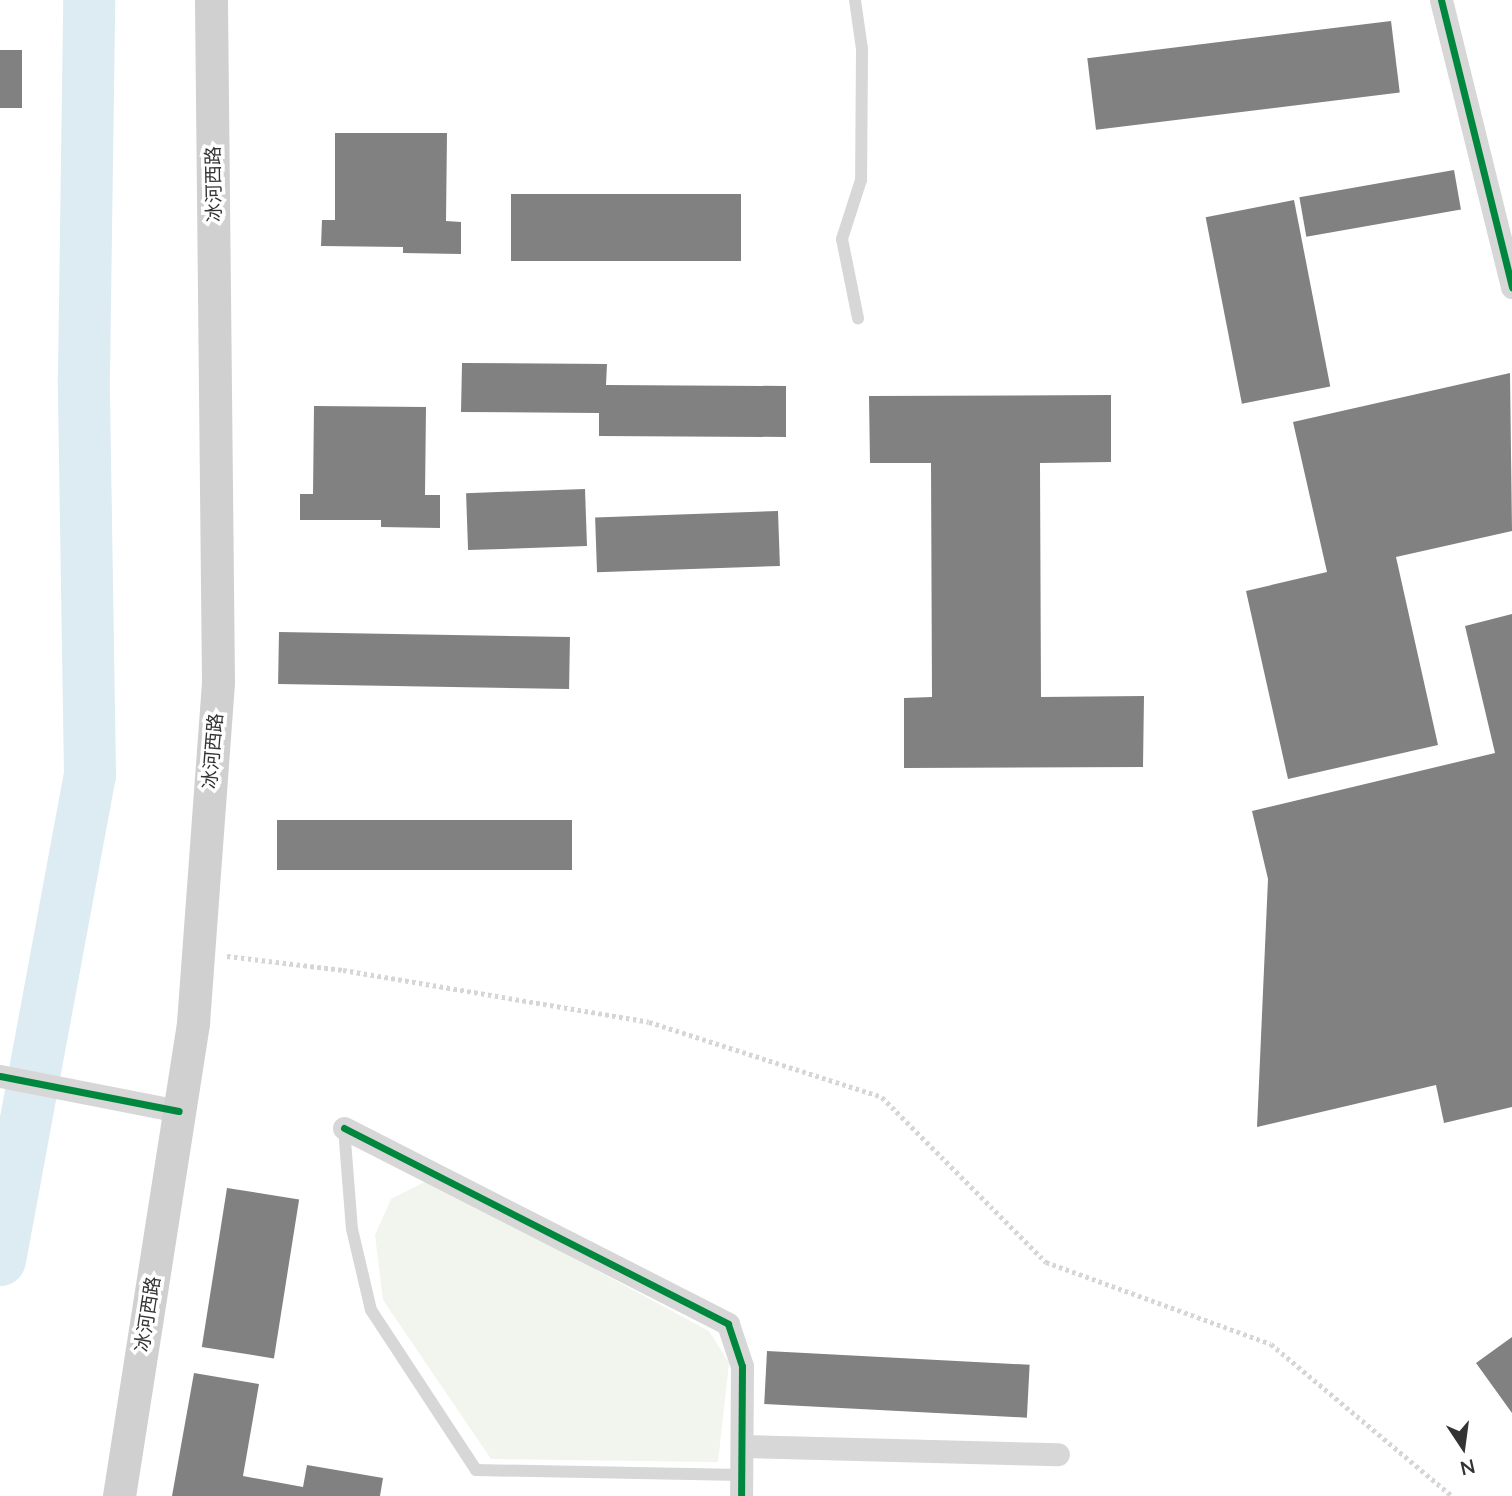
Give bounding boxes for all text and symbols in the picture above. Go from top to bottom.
street label: 冰河西路 [201,146,225,222]
street label: 冰河西路 [197,712,227,790]
street label: 冰河西路 [130,1275,164,1353]
north arrow [1428,1412,1498,1482]
text: N [1458,1455,1478,1481]

